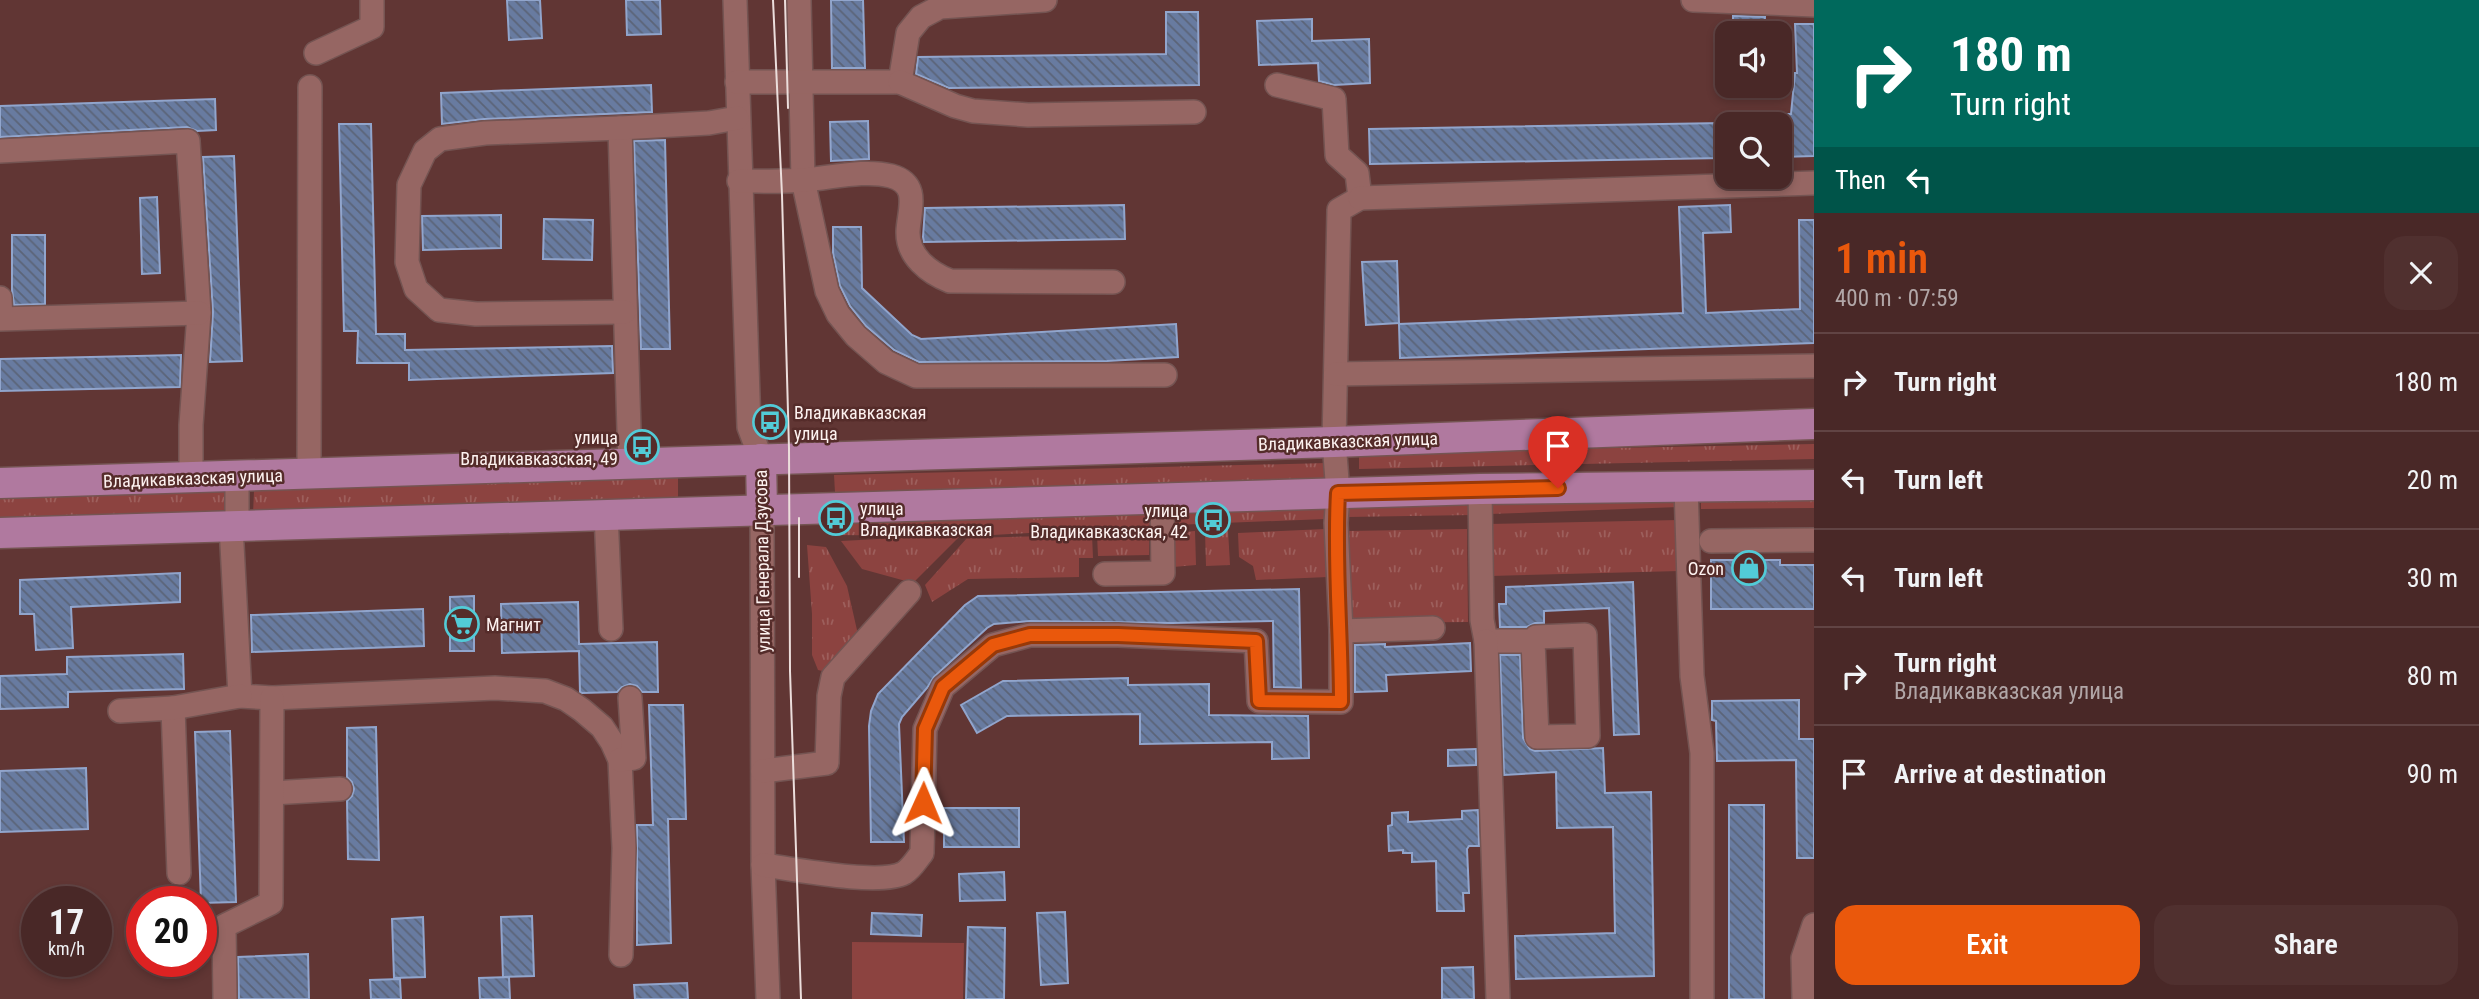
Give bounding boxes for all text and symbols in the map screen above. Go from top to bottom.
map controls [1715,21,1792,189]
button: sound [1715,21,1792,98]
text: 180 m [1950,26,2072,83]
icon: right [1835,28,1926,119]
text: Turn right [1950,85,2071,123]
button: search [1715,112,1792,189]
icon: left [1900,161,1938,199]
text: Then [1835,165,1886,195]
text: 1 min [1835,234,1928,283]
button: close [2384,236,2458,310]
text: 400 m · 07:59 [1835,285,1959,312]
icon: right [1835,363,1873,401]
text: Turn right [1894,367,1996,397]
text: 180 m [2394,367,2458,397]
place label: Владикавказская улица [794,402,926,444]
bus stop icon: Владикавказская улица [751,403,789,441]
pin [1528,416,1588,488]
place label: улица Владикавказская, 49 [460,427,618,469]
street label: Владикавказская улица [1258,427,1438,455]
icon: arrive [1539,427,1577,465]
bus stop icon: улица Владикавказская, 49 [623,428,661,466]
icon: left [1835,461,1873,499]
street label: Владикавказская улица [103,464,283,492]
text: Turn left [1894,465,1983,495]
text: 20 m [2407,465,2458,495]
street label: улица Генерала Дзусова [750,470,774,652]
place label: улица Владикавказская [860,498,992,540]
bus stop icon: улица Владикавказская [817,499,855,537]
place label: улица Владикавказская, 42 [1030,500,1188,542]
bus stop icon: улица Владикавказская, 42 [1194,501,1232,539]
shop icon: Ozon [1730,549,1768,587]
place label: Ozon [1688,558,1724,579]
icon: left [1835,559,1873,597]
text: Turn left [1894,563,1983,593]
text: 30 m [2407,563,2458,593]
supermarket icon: Магнит [443,605,481,643]
place label: Магнит [486,614,541,635]
text: Turn right [1894,648,1996,678]
icon: right [1835,657,1873,695]
text: 80 m [2407,661,2458,691]
text: Владикавказская улица [1894,678,2124,705]
icon: arrive [1835,755,1873,793]
text: Arrive at destination [1894,759,2106,789]
text: 90 m [2407,759,2458,789]
position arrow [886,766,960,840]
speed limit sign: 20 [126,886,217,977]
text: 17 [49,902,84,943]
button: Exit [1835,905,2140,985]
button: Share [2154,905,2458,985]
text: km/h [48,938,85,959]

